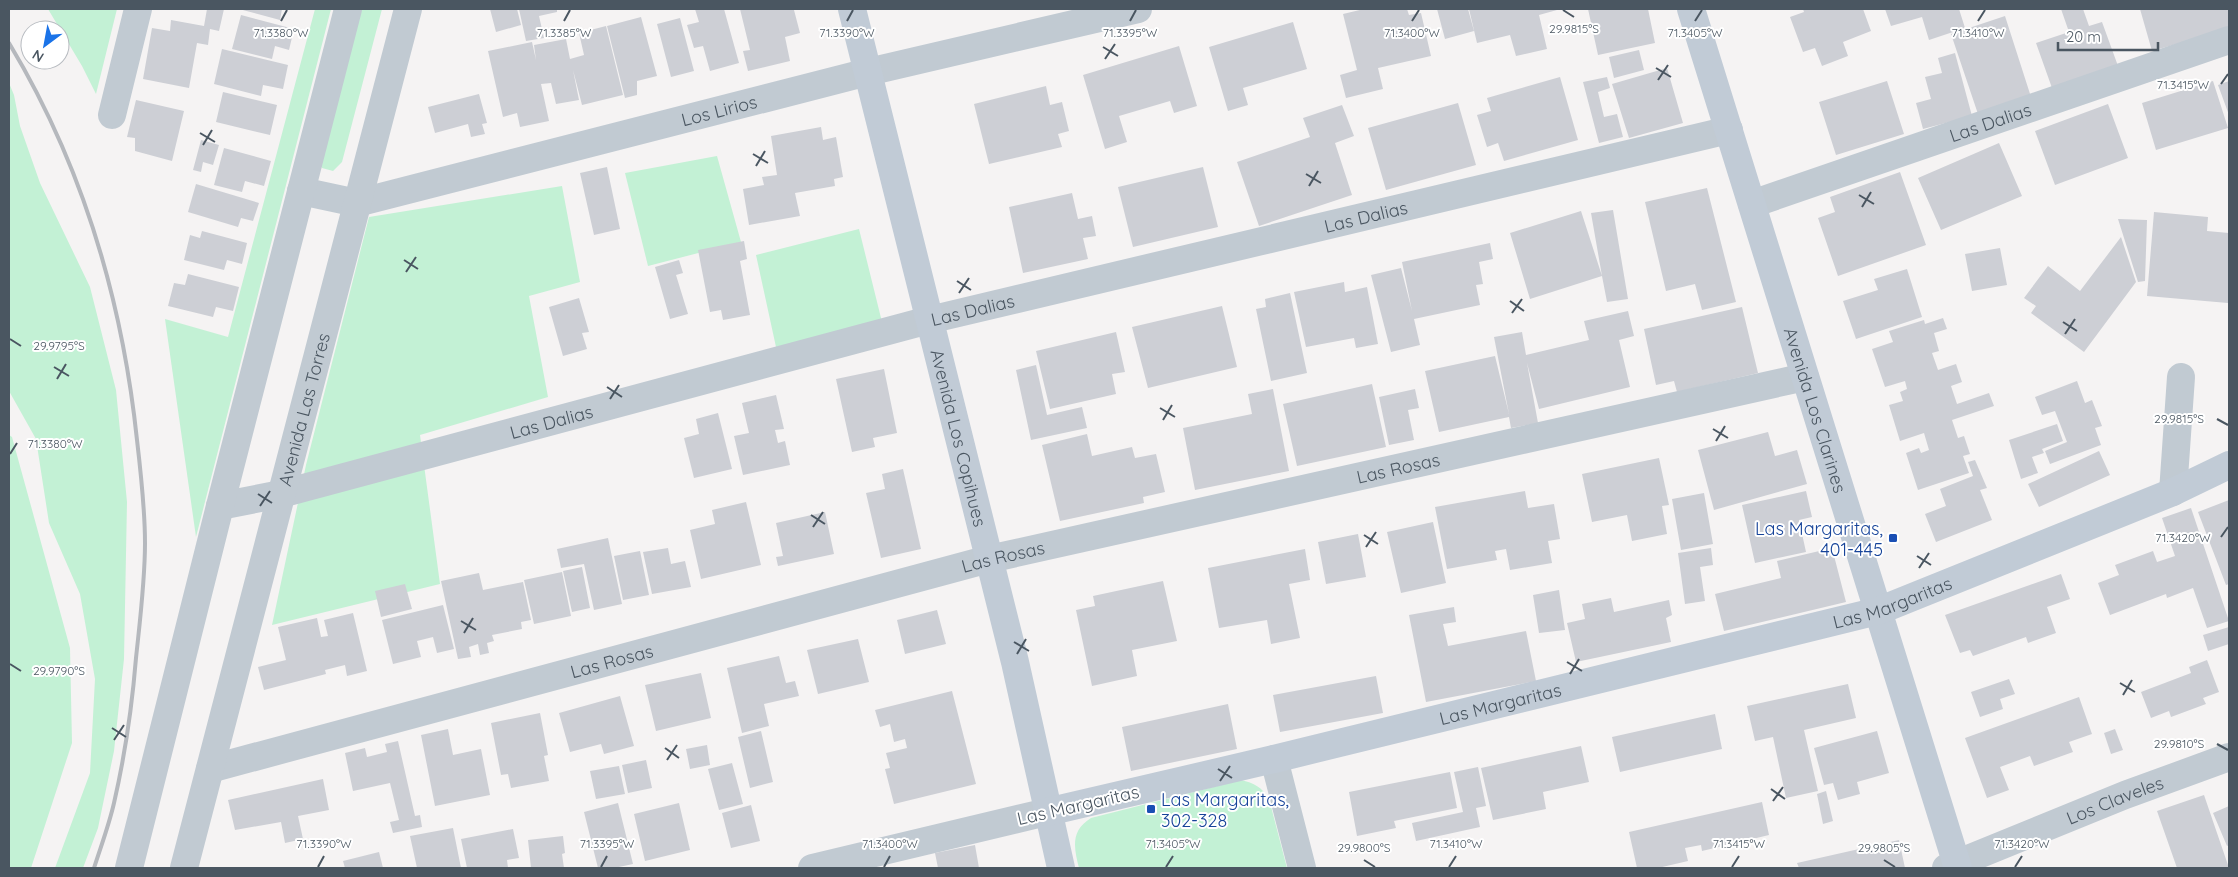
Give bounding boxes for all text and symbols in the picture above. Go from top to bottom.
north arrow [20,20,70,70]
scale bar [2058,20,2158,52]
text: 29.9815°S [1549,21,1599,36]
text: 71.3380°W [253,25,309,40]
text: 71.3385°W [537,25,592,40]
text: 71.3390°W [819,25,875,40]
text: 71.3395°W [1103,25,1158,40]
text: 71.3400°W [1384,25,1440,40]
text: 71.3405°W [1667,25,1723,40]
text: 71.3410°W [1951,25,2005,40]
text: 20 m [2066,27,2101,46]
text: N [29,46,47,66]
text: 71.3415°W [2157,77,2210,92]
street label: Los Lirios [679,89,759,131]
street label: Las Dalias [1946,97,2034,147]
street label: Las Dalias [1322,195,1410,237]
street label: Las Dalias [929,289,1017,331]
street label: Avenida Los Clarines [1779,324,1852,496]
street label: Avenida Las Torres [273,330,335,488]
text: 29.9795°S [33,338,85,353]
street label: Avenida Los Copihues [926,347,992,529]
street label: Las Dalias [507,399,595,444]
text: 29.9815°S [2154,411,2204,426]
text: 71.3380°W [27,436,83,451]
street label: Las Rosas [1354,447,1442,488]
place label: Las Margaritas, 401-445 [1755,517,1883,561]
text: 71.3420°W [2155,530,2211,545]
marker: Las Margaritas, 401-445 [1887,532,1899,544]
street label: Las Rosas [959,535,1047,577]
street label: Las Margaritas [1830,571,1955,633]
street label: Las Rosas [568,639,656,683]
text: 29.9790°S [33,663,85,678]
street label: Las Margaritas [1437,678,1564,730]
text: 29.9810°S [2154,736,2205,751]
street label: Los Claveles [2063,770,2167,829]
street label: Las Margaritas [1015,780,1141,830]
place label: Las Margaritas, 302-328 [1161,788,1289,832]
marker: Las Margaritas, 302-328 [1145,803,1157,815]
text: 71.3390°W [296,836,352,851]
text: 71.3395°W [580,836,635,851]
text: 71.3400°W [862,836,918,851]
text: 71.3405°W [1145,836,1201,851]
text: 71.3410°W [1429,836,1483,851]
text: 71.3415°W [1713,836,1766,851]
text: 71.3420°W [1994,836,2050,851]
text: 29.9800°S [1337,840,1391,855]
text: 29.9805°S [1858,840,1911,855]

